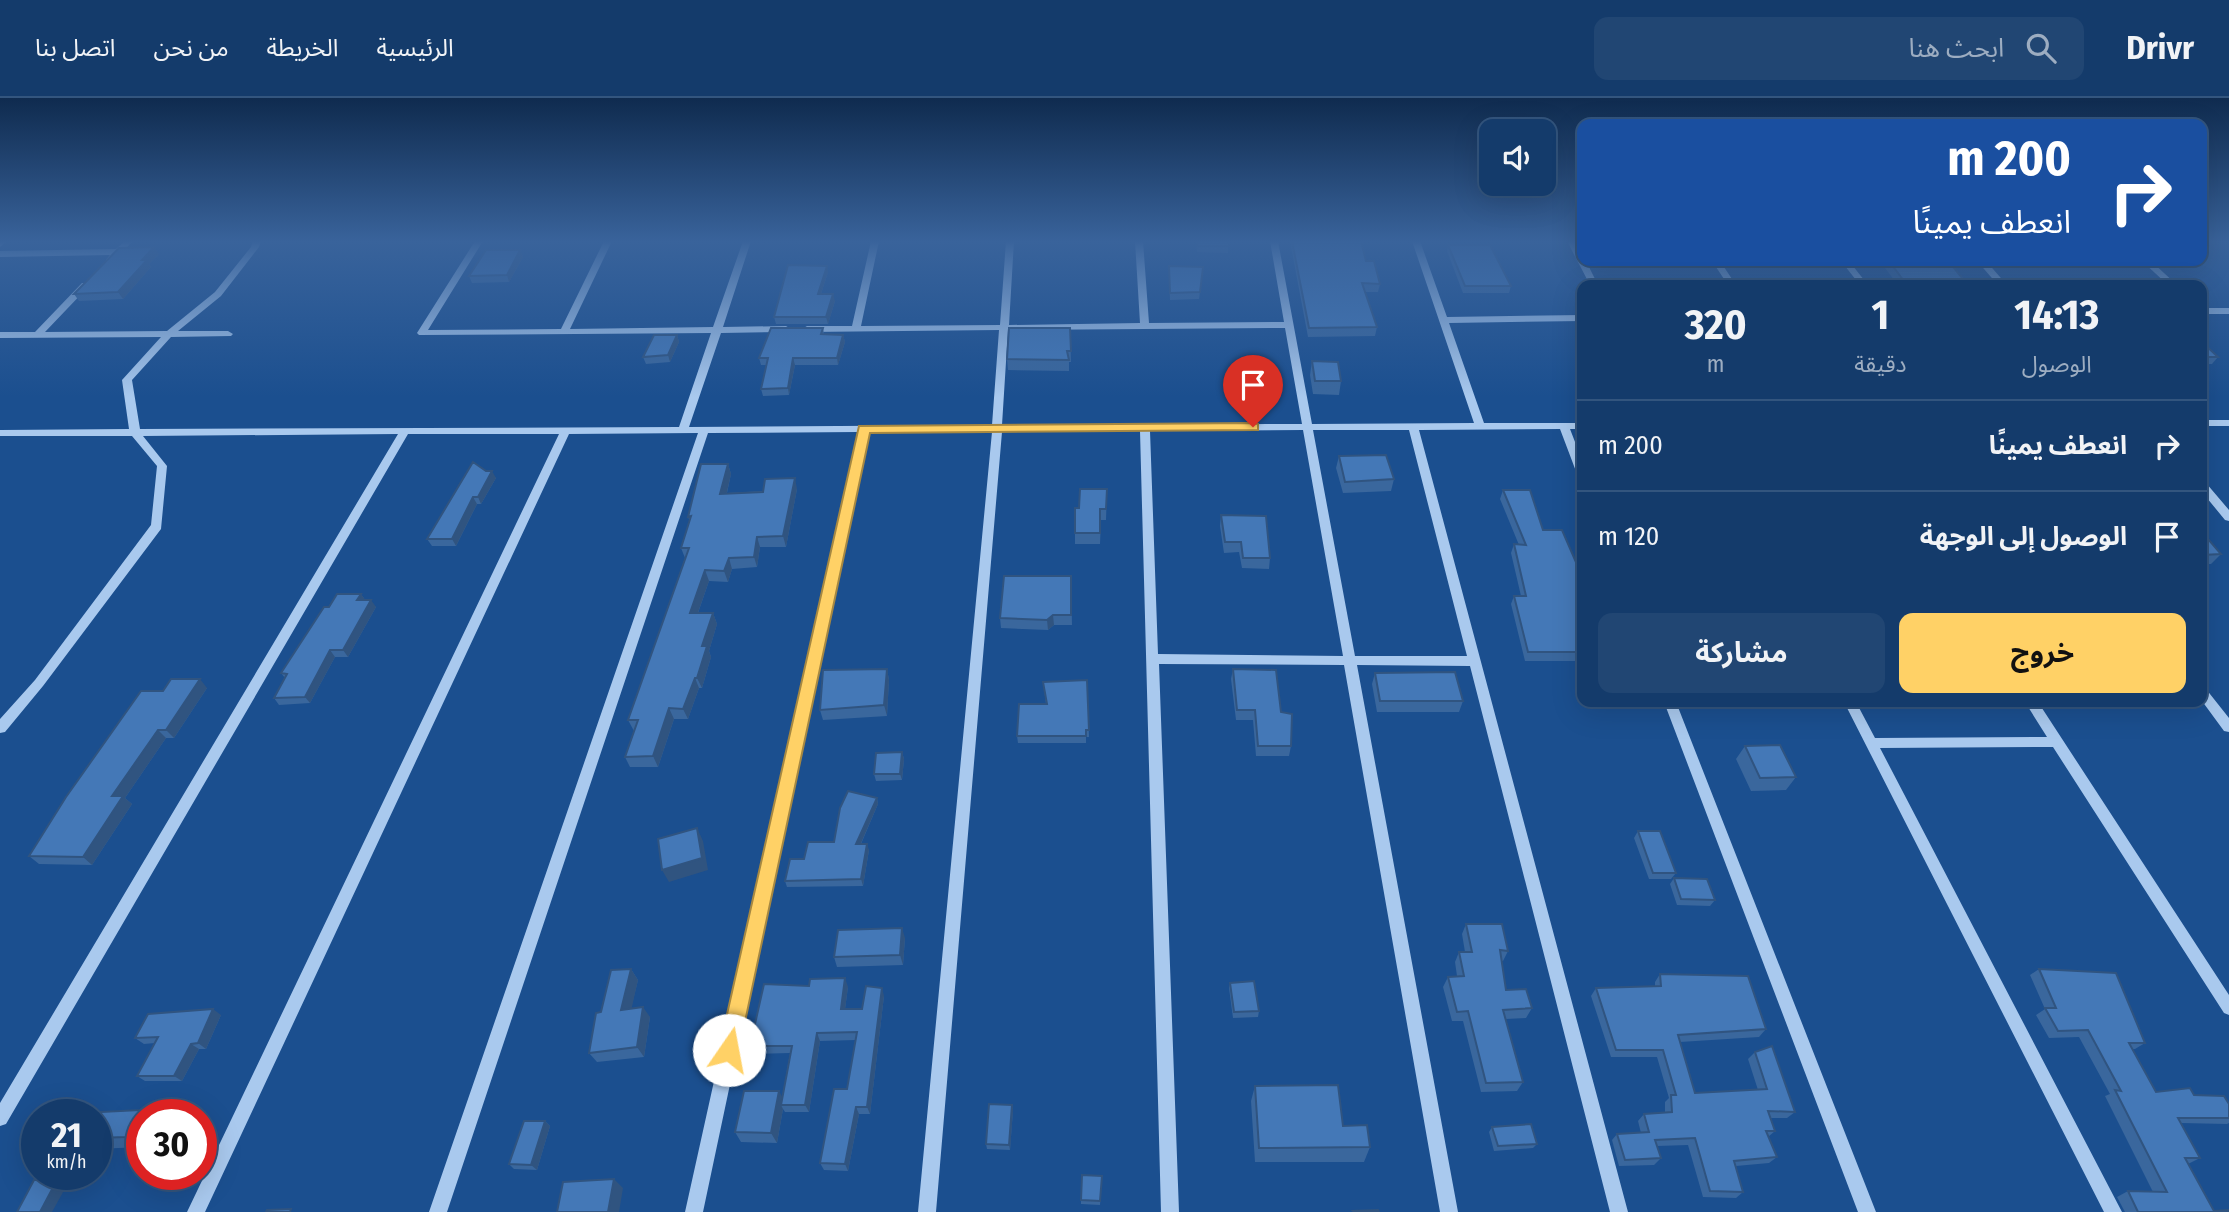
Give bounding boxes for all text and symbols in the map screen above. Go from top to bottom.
search box [1594,17,2084,80]
text: Drivr [2126,28,2194,68]
icon: search [2022,29,2060,67]
text: ابحث هنا [1908,33,2004,64]
text: اتصل بنا [35,34,116,62]
text: من نحن [154,34,229,62]
text: الخريطة [267,34,338,62]
text: الرئيسية [376,34,454,62]
map controls [1479,119,1556,196]
button: sound [1479,119,1556,196]
text: 200 m [1947,129,2071,188]
icon: right [2095,147,2186,238]
text: انعطف يمينًا [1912,203,2071,241]
text: 1 [1872,290,1889,340]
text: 14:13 [2014,290,2099,340]
text: 320 [1685,300,1747,350]
text: m [1707,350,1724,378]
text: دقيقة [1854,350,1907,378]
text: الوصول [2022,350,2092,378]
pin [1223,355,1283,427]
icon: arrive [1234,366,1272,404]
icon: right [2148,427,2186,465]
text: 200 m [1598,430,1663,461]
text: انعطف يمينًا [1989,430,2127,461]
icon: arrive [2148,518,2186,556]
text: 120 m [1598,521,1659,552]
text: الوصول إلى الوجهة [1920,521,2127,552]
button: مشاركة [1598,613,1885,693]
button: خروج [1899,613,2186,693]
position arrow [692,1013,766,1087]
speed limit sign: 30 [126,1099,217,1190]
text: 21 [51,1114,82,1156]
text: km/h [46,1151,87,1173]

